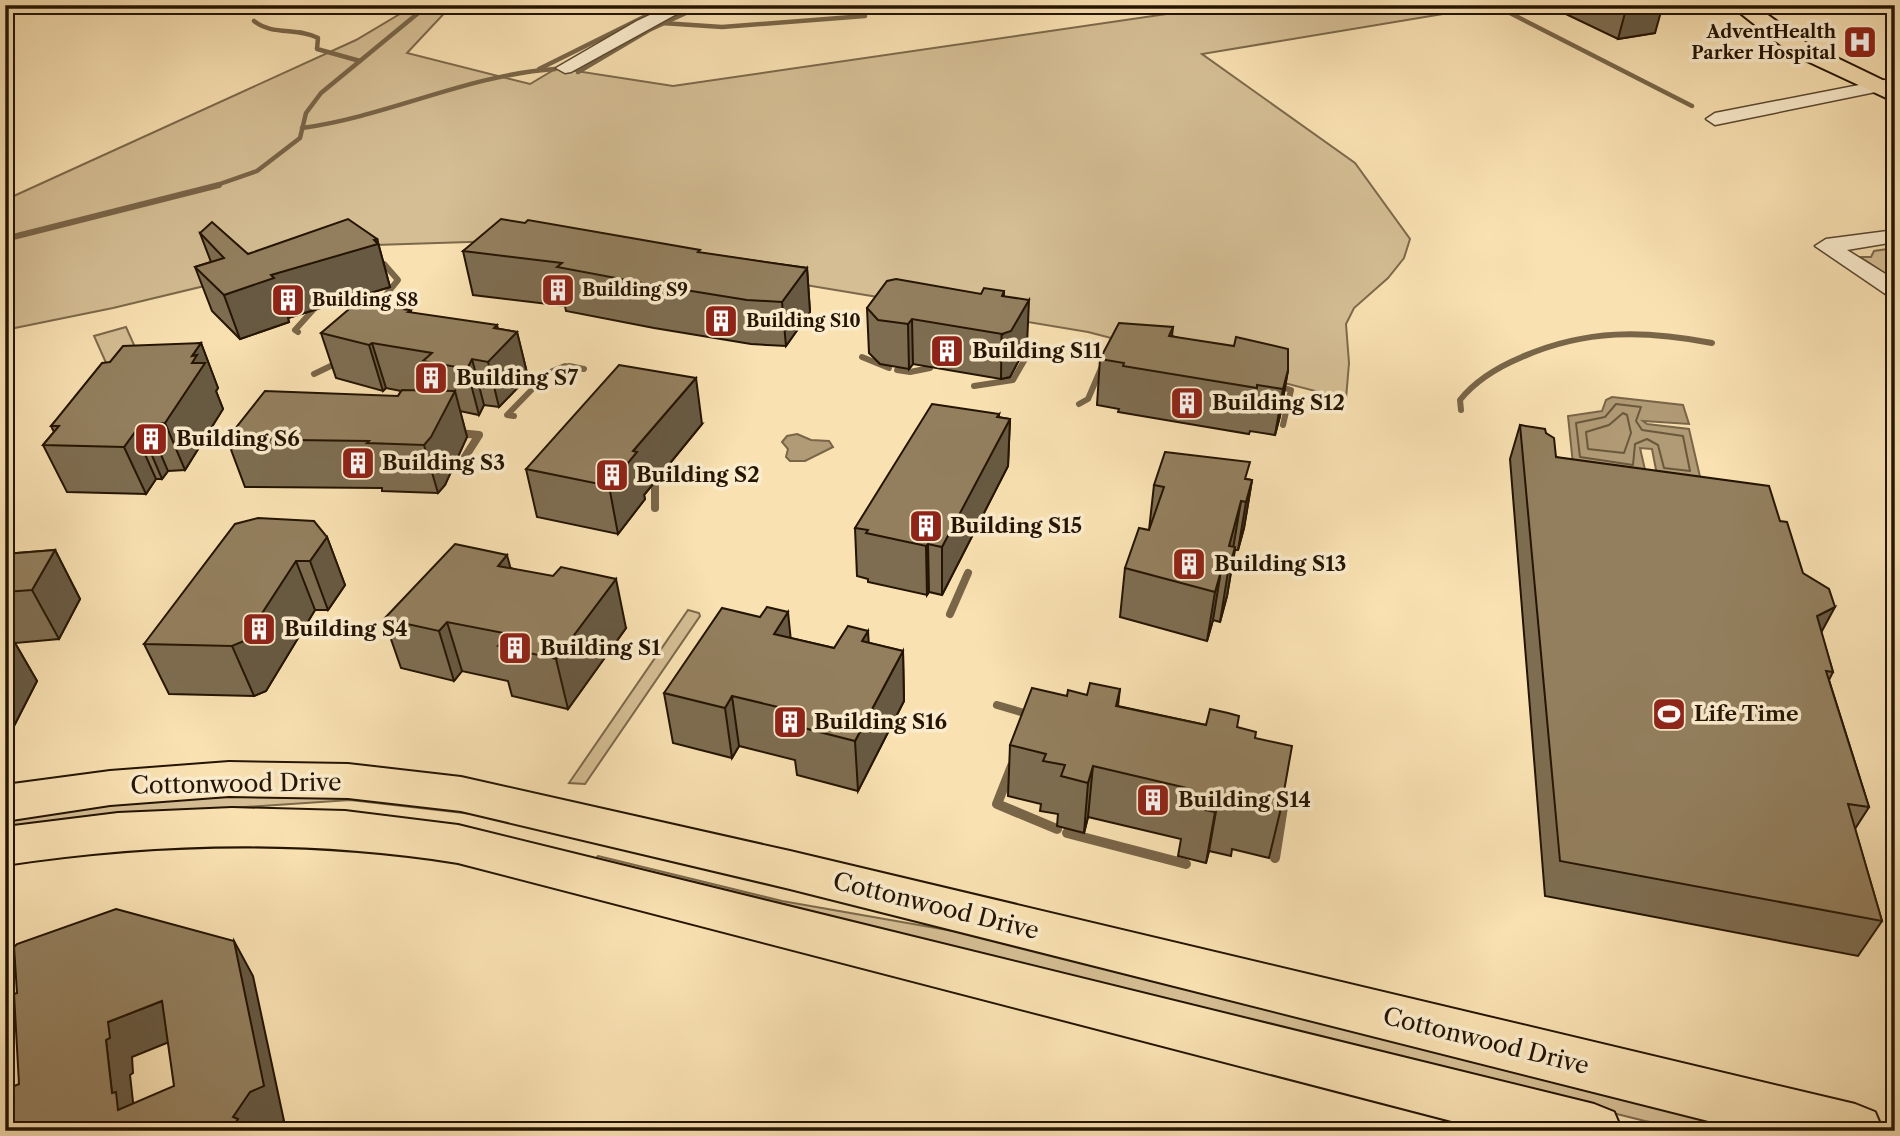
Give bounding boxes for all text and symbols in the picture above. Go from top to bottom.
place label: AdventHealth Parker Hospital [1691,21,1837,64]
hospital icon: AdventHealth Parker Hospital [1841,23,1879,61]
building icon: Building S9 [539,271,577,309]
place label: Building S9 [582,279,688,301]
building icon: Building S8 [269,281,307,319]
place label: Building S8 [312,289,418,311]
building icon: Building S10 [702,302,740,340]
place label: Building S10 [746,310,861,332]
building icon: Building S11 [928,332,966,370]
place label: Building S11 [972,338,1103,363]
building icon: Building S7 [412,359,450,397]
place label: Building S7 [456,365,578,390]
building icon: Building S12 [1168,384,1206,422]
place label: Building S12 [1212,390,1345,415]
building icon: Building S6 [132,420,170,458]
place label: Building S6 [176,426,300,451]
building icon: Building S3 [339,444,377,482]
place label: Building S3 [382,450,505,475]
building icon: Building S2 [593,456,631,494]
place label: Building S2 [636,462,760,487]
building icon: Building S15 [907,507,945,545]
place label: Building S15 [950,513,1082,538]
building icon: Building S13 [1170,545,1208,583]
place label: Building S13 [1214,551,1346,576]
building icon: Building S4 [240,610,278,648]
place label: Building S4 [284,616,408,641]
building icon: Building S1 [496,629,534,667]
place label: Building S1 [540,635,661,660]
sports icon: Life Time [1650,695,1688,733]
place label: Life Time [1694,701,1799,726]
building icon: Building S16 [771,703,809,741]
place label: Building S16 [814,709,947,734]
street label: Cottonwood Drive [130,767,342,800]
building icon: Building S14 [1134,781,1172,819]
place label: Building S14 [1178,787,1311,812]
street label: Cottonwood Drive [830,866,1042,945]
street label: Cottonwood Drive [1380,1001,1592,1080]

